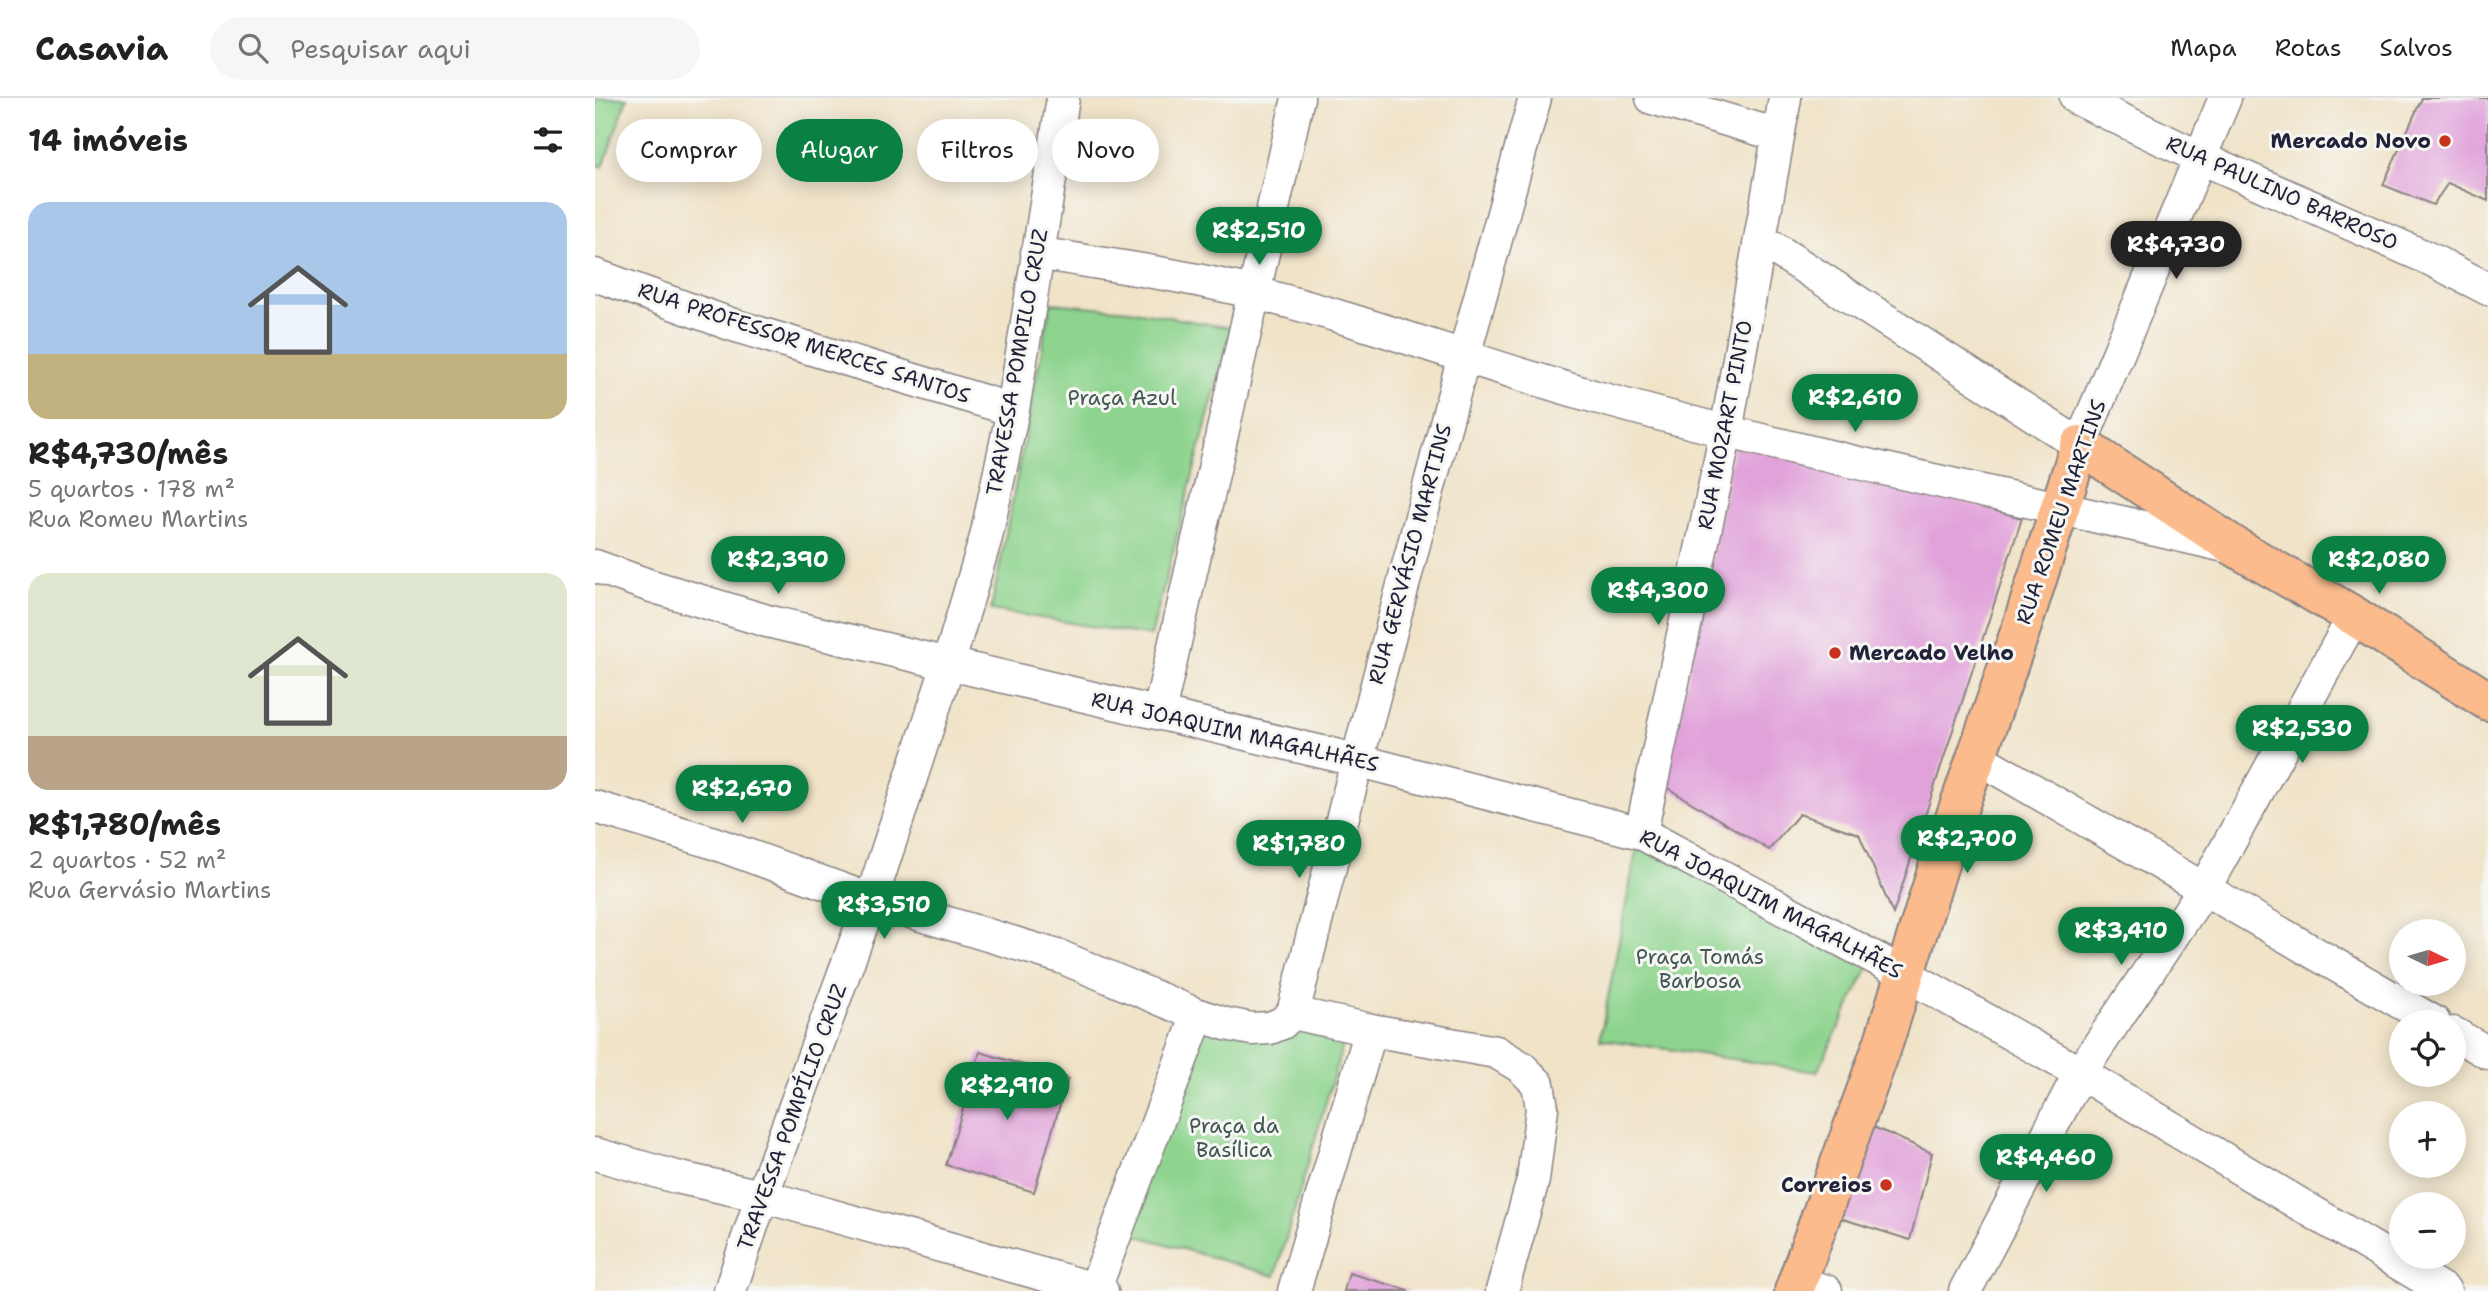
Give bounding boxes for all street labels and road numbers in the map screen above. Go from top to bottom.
street label: RUA PAULINO BARROSO [2162,129,2402,257]
street label: TRAVESSA POMPILO CRUZ [980,226,1054,497]
street label: RUA PROFESSOR MERCES SANTOS [634,276,974,410]
street label: RUA MOZART PINTO [1691,318,1759,532]
street label: RUA ROMEU MARTINS [2009,396,2113,628]
street label: RUA GERVÁSIO MARTINS [1361,420,1458,687]
street label: RUA JOAQUIM MAGALHÃES [1089,684,1382,779]
street label: RUA JOAQUIM MAGALHÃES [1635,822,1908,985]
street label: TRAVESSA POMPÍLIO CRUZ [730,979,853,1254]

